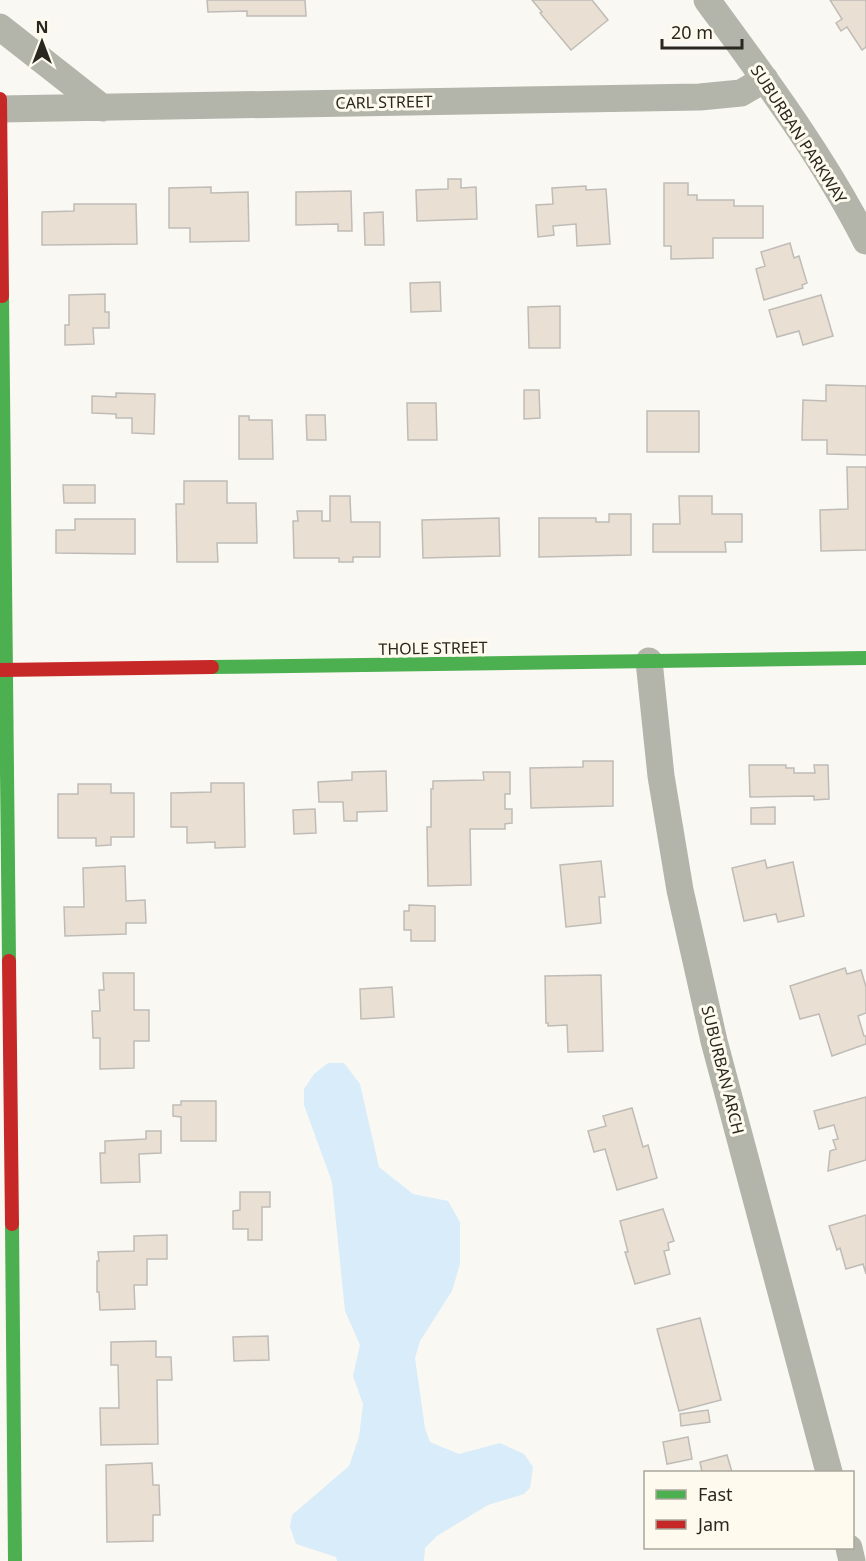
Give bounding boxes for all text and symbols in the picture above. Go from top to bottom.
north arrow [12,12,72,72]
scale bar [662,12,742,50]
text: N [35,16,49,38]
text: 20 m [671,20,713,44]
street label: SUBURBAN PARKWAY [746,60,853,208]
street label: CARL STREET [335,90,433,114]
street label: THOLE STREET [378,636,488,660]
street label: SUBURBAN ARCH [696,1003,750,1137]
legend [644,1471,854,1549]
text: Fast [698,1482,733,1506]
text: Jam [696,1512,730,1536]

